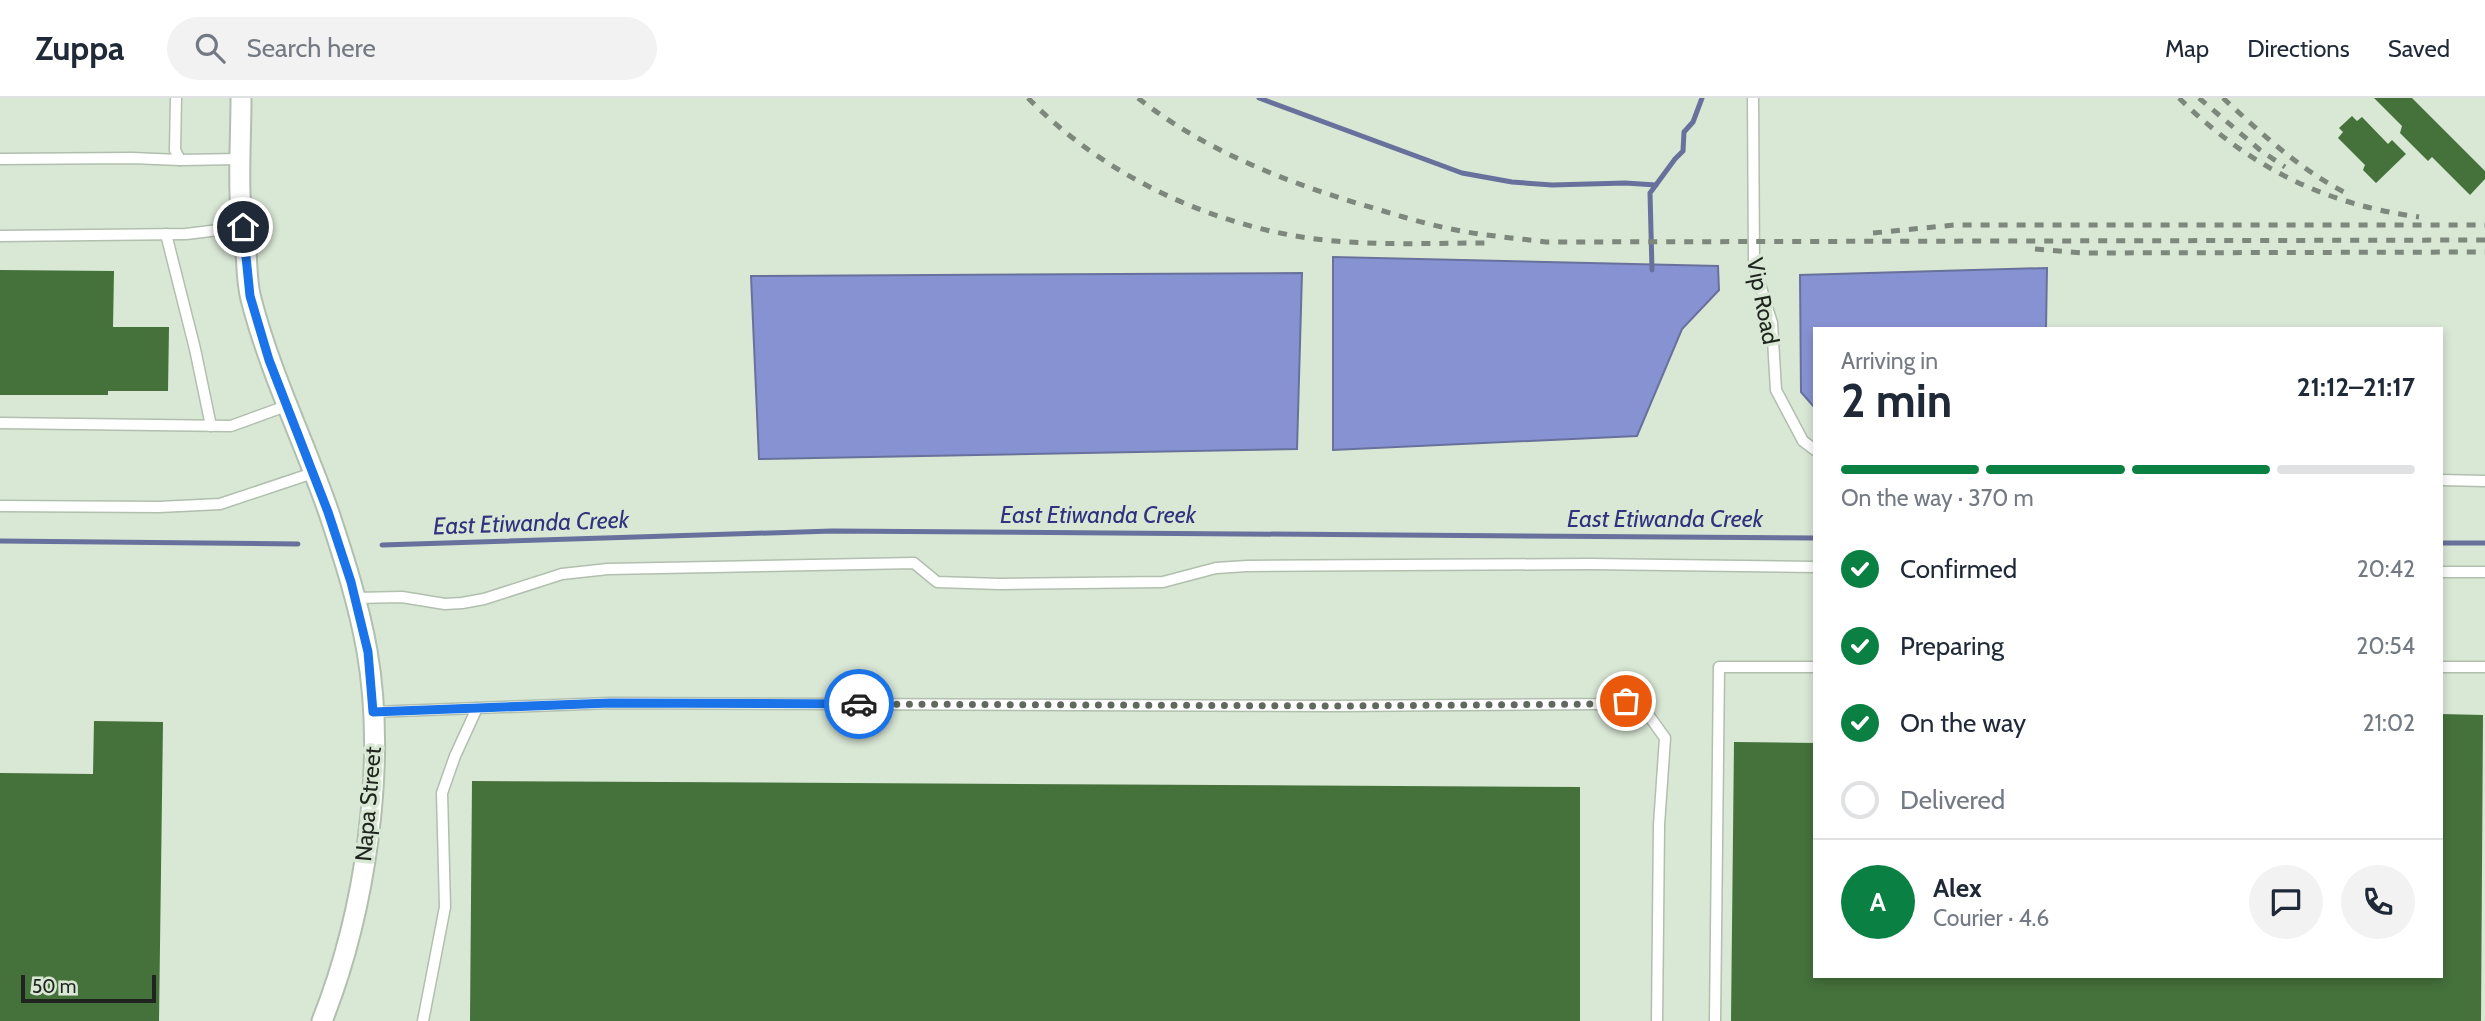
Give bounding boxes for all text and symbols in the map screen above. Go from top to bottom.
search box [167,17,657,80]
text: Zuppa [35,28,125,68]
icon: search [191,29,229,67]
text: Search here [247,32,376,64]
text: Map [2165,34,2209,63]
text: Directions [2247,34,2350,63]
text: Saved [2388,34,2450,63]
pin [213,197,273,257]
icon: home [224,208,262,246]
street label: Vip Road [1741,255,1785,347]
text: Arriving in [1841,347,1938,375]
text: 21:12–21:17 [2297,371,2415,403]
text: 2 min [1841,373,1952,429]
text: On the way · 370 m [1841,484,2034,512]
water label: East Etiwanda Creek [1000,500,1197,529]
water label: East Etiwanda Creek [1567,504,1764,533]
water label: East Etiwanda Creek [433,505,630,540]
icon: check [1841,550,1879,588]
text: Confirmed [1900,553,2017,585]
text: 20:42 [2357,555,2415,583]
icon: check [1841,627,1879,665]
text: Preparing [1900,630,2004,662]
text: 20:54 [2356,632,2415,660]
courier [824,669,894,739]
pin [1596,671,1656,731]
icon: bag [1607,682,1645,720]
icon: car [840,685,878,723]
icon: check [1841,704,1879,742]
text: On the way [1900,707,2026,739]
text: 21:02 [2363,709,2415,737]
street label: Napa Street [349,745,387,863]
text: Delivered [1900,784,2005,816]
button: chat [2249,865,2323,939]
button: phone [2341,865,2415,939]
text: Alex [1933,872,1982,904]
text: A [1870,886,1886,918]
text: Courier · 4.6 [1933,904,2049,932]
scale bar [21,972,156,1004]
text: 50 m [32,975,76,998]

